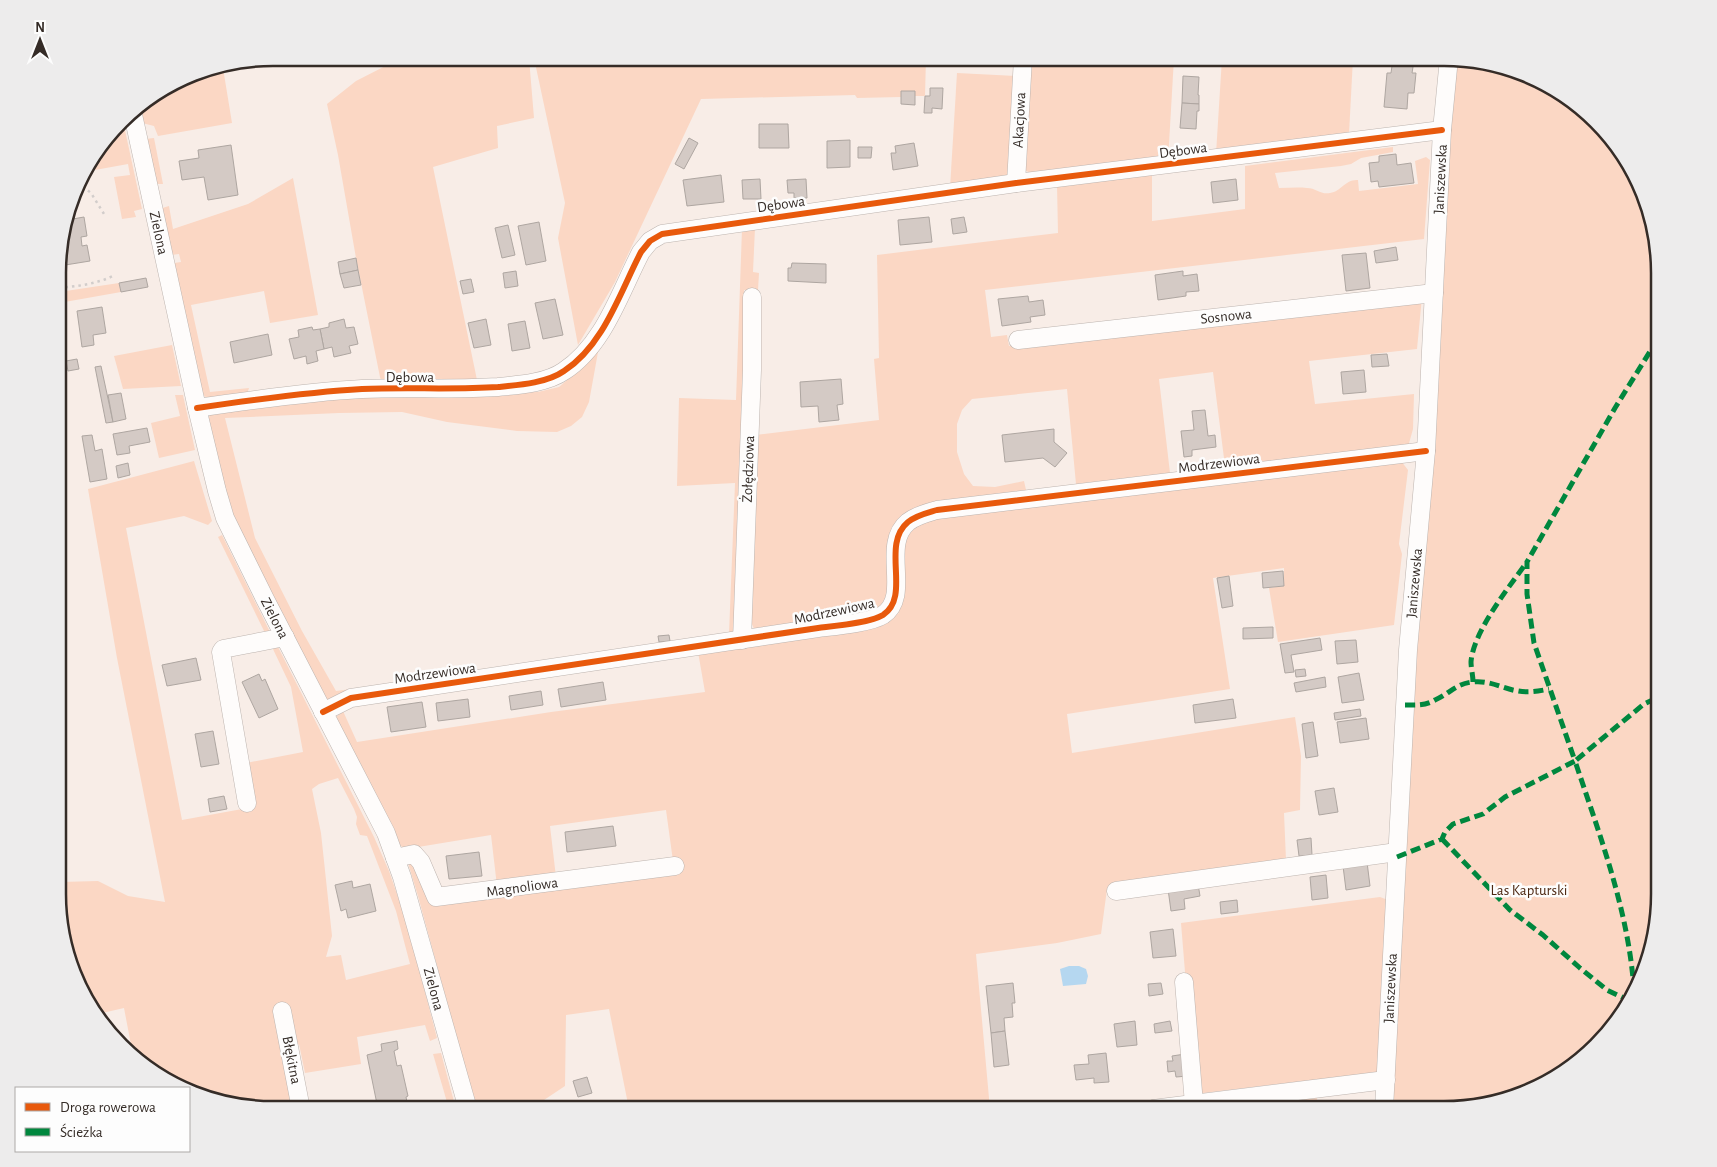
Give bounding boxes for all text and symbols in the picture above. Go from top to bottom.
north arrow [15,15,65,65]
text: N [35,21,45,35]
street label: Akacjowa [1011,92,1028,148]
street label: Dębowa [1158,140,1208,161]
street label: Janiszewska [1431,144,1450,214]
street label: Dębowa [756,194,806,215]
street label: Zielona [147,210,170,256]
street label: Sosnowa [1200,306,1252,327]
street label: Dębowa [386,370,434,385]
street label: Żołędziowa [738,435,757,503]
street label: Modrzewiowa [1177,451,1261,476]
street label: Janiszewska [1404,547,1425,619]
street label: Zielona [258,595,291,641]
street label: Modrzewiowa [792,596,876,627]
street label: Modrzewiowa [393,660,477,687]
street label: Magnoliowa [485,875,559,900]
park label: Las Kapturski [1491,883,1567,898]
street label: Janiszewska [1381,953,1400,1023]
street label: Zielona [421,966,446,1012]
street label: Błękitna [279,1035,304,1086]
legend [15,1087,190,1152]
text: Droga rowerowa [60,1100,156,1115]
text: Ścieżka [60,1123,103,1140]

